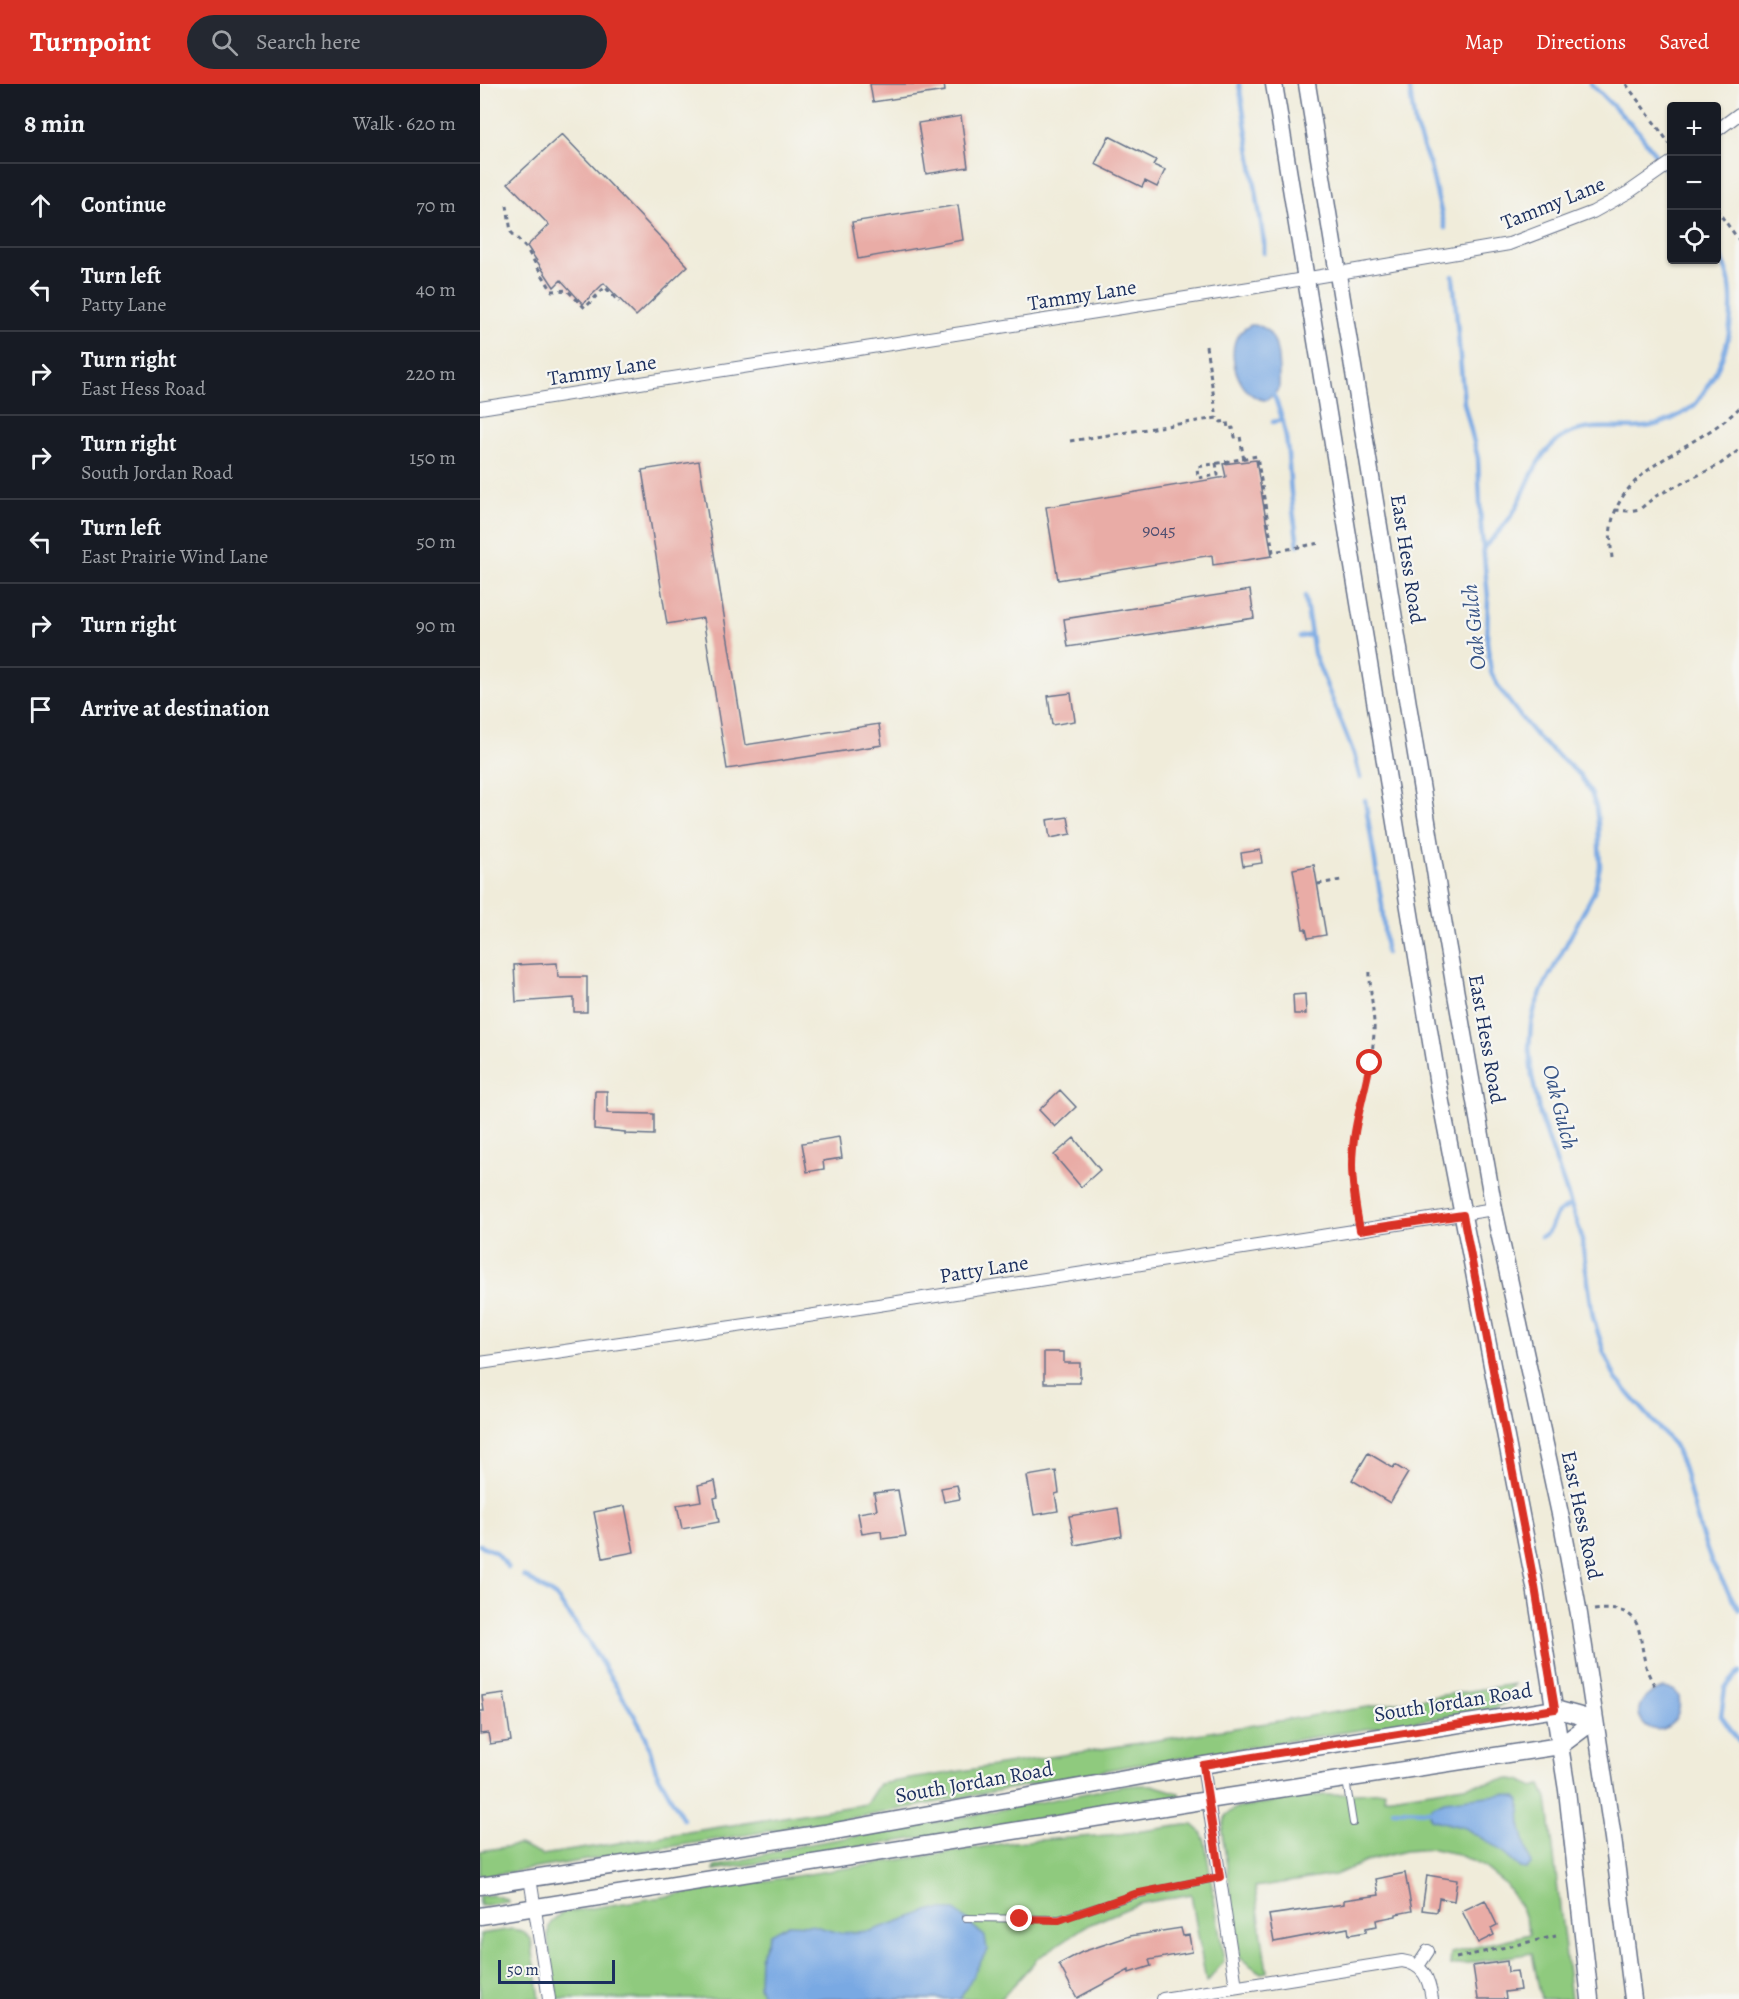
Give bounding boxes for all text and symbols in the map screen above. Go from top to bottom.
search box [187,15,607,69]
text: Turnpoint [30,23,151,61]
icon: search [208,26,241,59]
text: Search here [256,27,361,57]
text: Map [1465,28,1503,56]
text: Directions [1536,28,1626,56]
text: Saved [1659,28,1709,56]
map controls [1667,102,1721,264]
button: + [1667,102,1721,156]
text: 8 min [24,106,85,141]
text: Walk · 620 m [353,110,456,137]
button: − [1667,156,1721,210]
street label: Tammy Lane [1497,169,1609,237]
icon: ahead [24,189,57,222]
text: Continue [81,190,166,220]
text: 70 m [416,192,456,219]
button: locate [1667,210,1721,264]
text: Turn left [81,261,161,291]
icon: left [24,273,57,306]
street label: Tammy Lane [1026,273,1138,317]
text: 40 m [416,276,456,303]
text: Patty Lane [81,291,166,318]
text: Turn right [81,345,177,375]
street label: Tammy Lane [546,348,658,392]
icon: right [24,357,57,390]
text: 220 m [406,360,456,387]
text: East Hess Road [81,375,206,402]
text: Turn right [81,429,177,459]
icon: right [24,441,57,474]
text: 150 m [409,444,456,471]
text: South Jordan Road [81,459,233,486]
street label: East Hess Road [1384,492,1432,627]
text: Turn left [81,513,161,543]
house number: 9045 [1142,518,1176,542]
icon: left [24,525,57,558]
text: 50 m [416,528,456,555]
text: East Prairie Wind Lane [81,543,268,570]
water label: Oak Gulch [1455,582,1493,672]
icon: right [24,609,57,642]
text: Turn right [81,610,177,640]
text: 90 m [416,612,456,639]
icon: arrive [24,693,57,726]
text: Arrive at destination [81,694,270,724]
street label: East Hess Road [1462,972,1512,1107]
route start [1356,1049,1382,1075]
water label: Oak Gulch [1535,1061,1585,1153]
street label: Patty Lane [938,1248,1030,1290]
street label: East Hess Road [1555,1448,1609,1583]
street label: South Jordan Road [1372,1676,1535,1728]
street label: South Jordan Road [893,1754,1056,1810]
route end [1006,1905,1032,1931]
scale bar [498,1957,615,1984]
text: 50 m [507,1959,539,1981]

